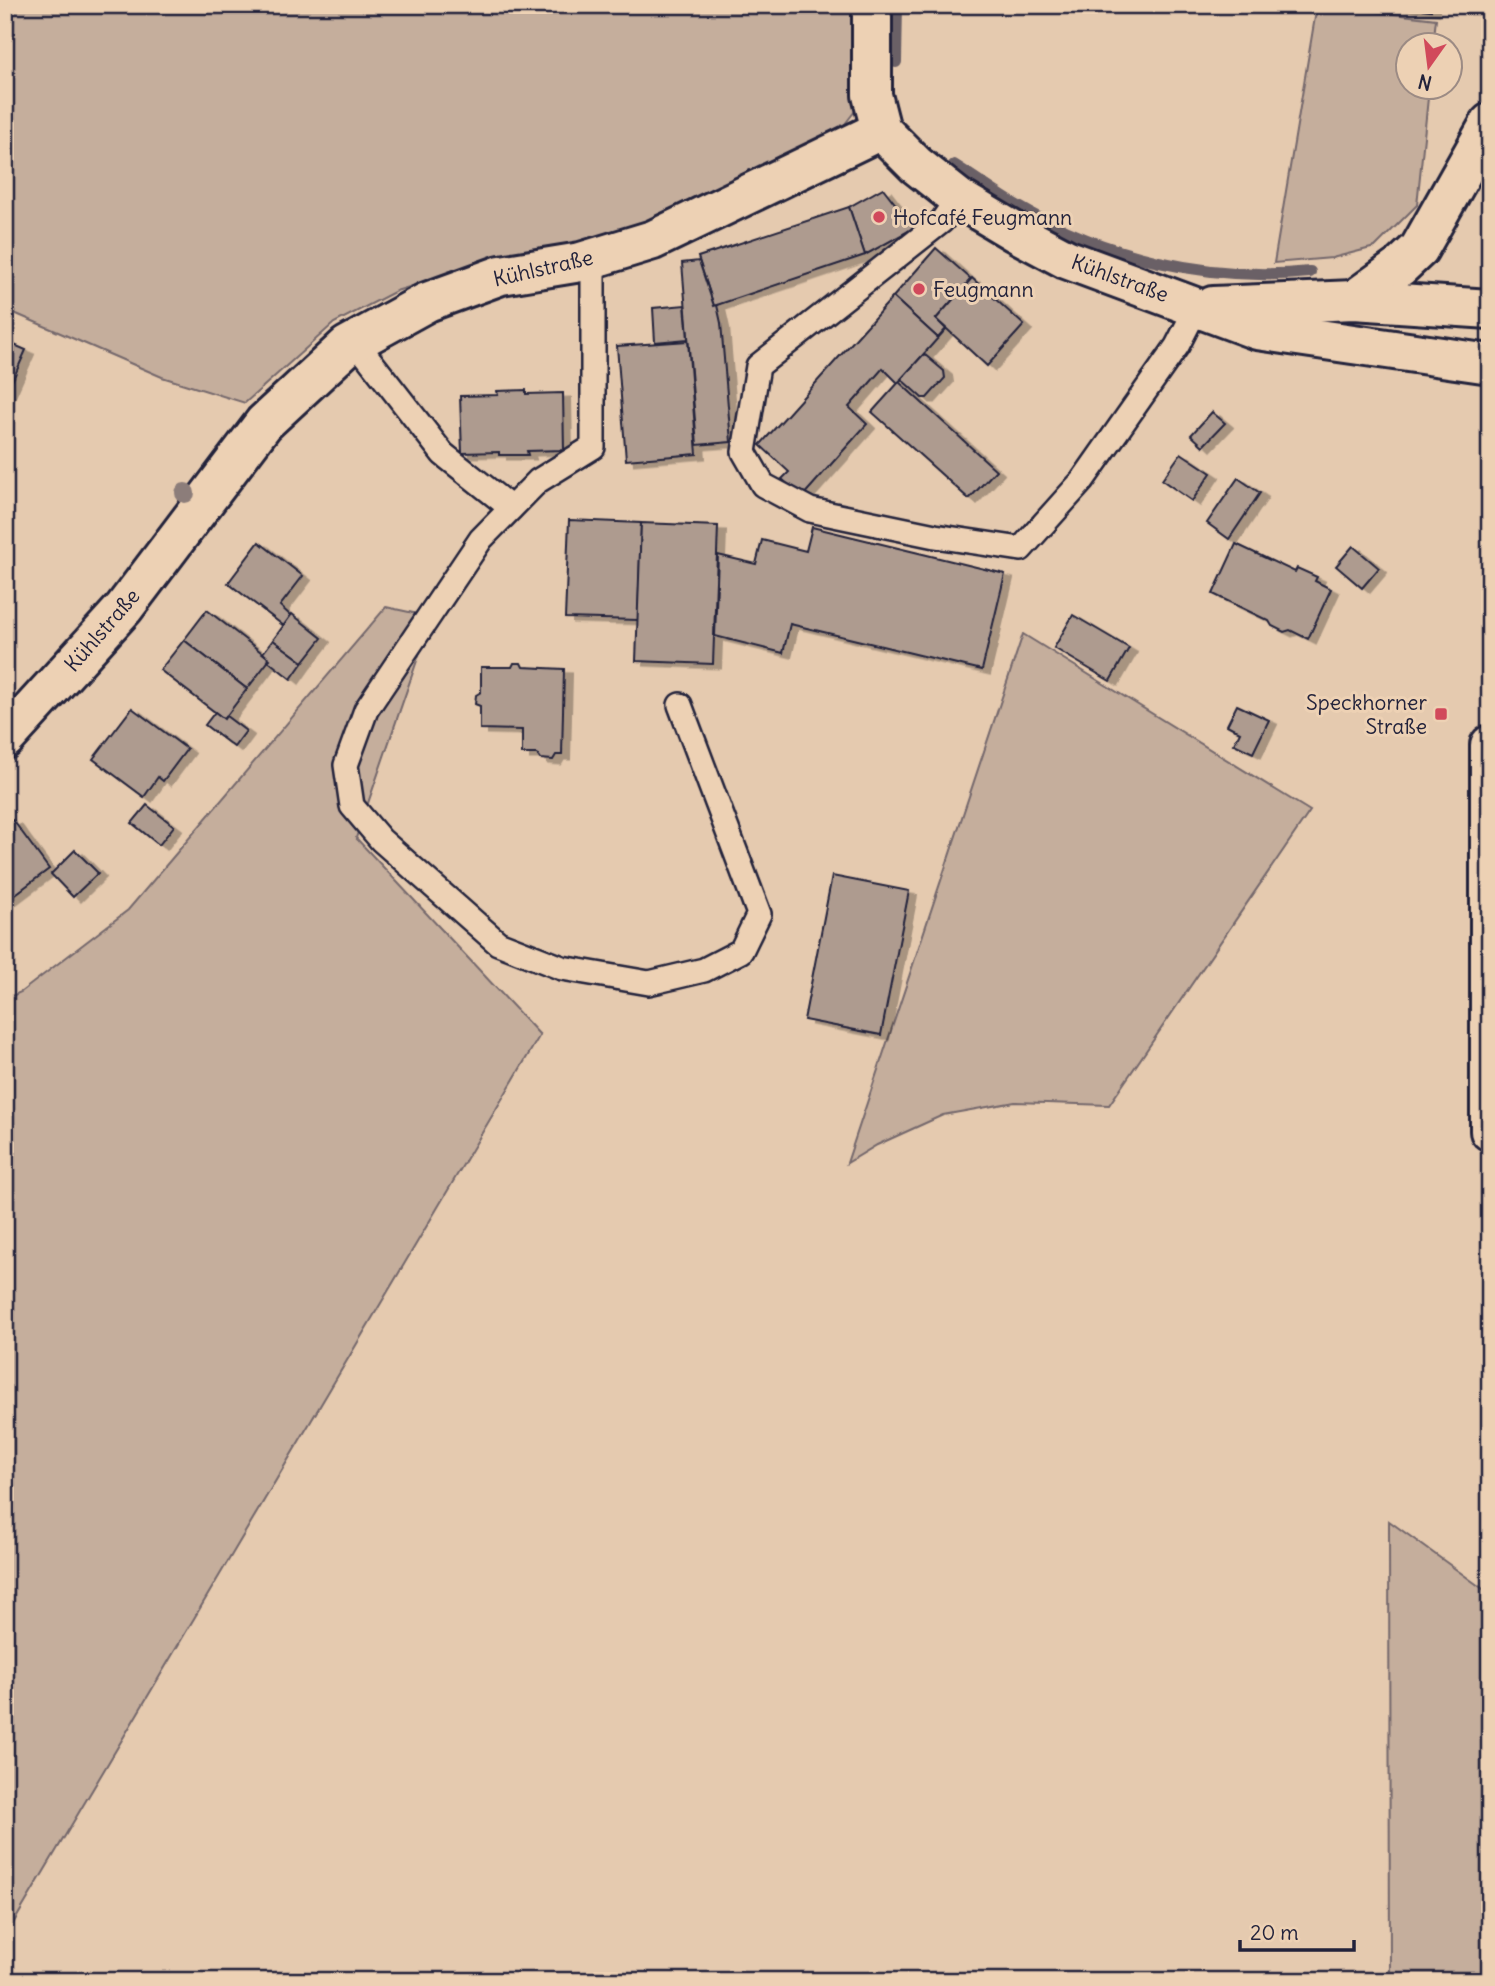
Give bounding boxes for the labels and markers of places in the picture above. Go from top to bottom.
place label: Hofcafé Feugmann [893,204,1072,231]
marker: Hofcafé Feugmann [871,209,887,225]
place label: Feugmann [933,276,1034,303]
marker: Feugmann [911,281,927,297]
place label: Speckhorner Straße [1306,689,1427,740]
marker: Speckhorner Straße [1433,706,1449,722]

